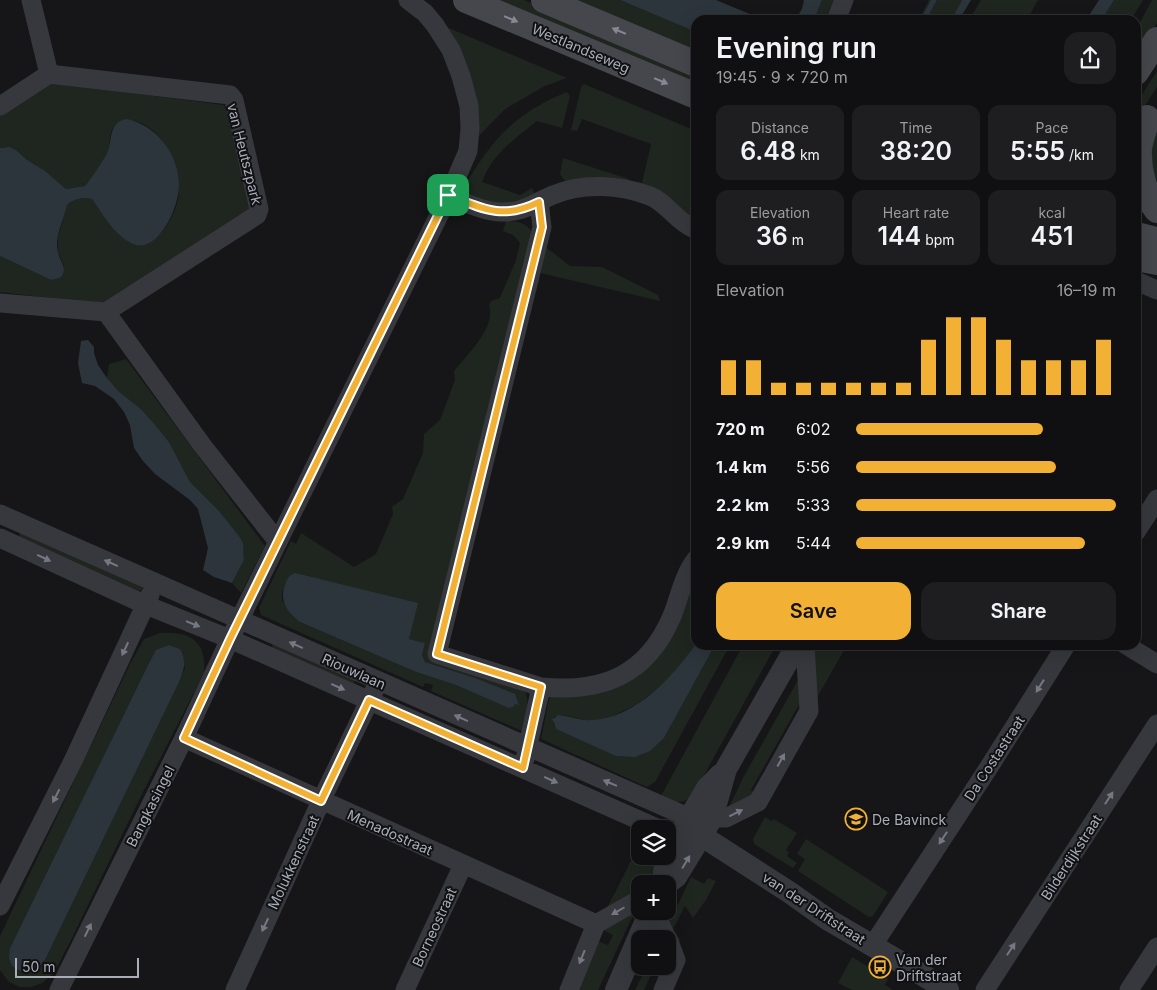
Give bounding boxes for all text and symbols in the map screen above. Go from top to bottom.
one-way arrow [504,15,519,23]
street label: Westlandseweg [530,20,632,76]
one-way arrow [612,27,626,35]
text: Evening run [716,31,877,65]
button: share [1064,32,1116,84]
text: 19:45 · 9 × 720 m [716,67,848,87]
one-way arrow [654,78,669,86]
street label: van Heutszpark [224,101,266,207]
text: Distance [751,119,809,136]
text: Time [900,119,932,136]
text: Pace [1036,119,1068,136]
text: 6.48 [740,136,796,166]
text: 38:20 [880,136,952,166]
text: 5:55 [1010,136,1065,166]
text: km [796,146,820,163]
text: /km [1065,146,1094,163]
pin [427,174,469,216]
icon: arrive [434,181,462,209]
text: Elevation [750,204,810,221]
text: Heart rate [883,204,949,221]
text: kcal [1039,204,1065,221]
text: 36 [756,221,788,251]
text: 144 [877,221,921,251]
text: 451 [1031,221,1073,251]
text: m [788,231,804,248]
text: bpm [921,231,955,248]
text: Elevation [716,280,785,300]
text: 16–19 m [1057,280,1116,300]
text: 720 m [716,419,765,439]
text: 6:02 [796,419,830,439]
text: 1.4 km [716,457,767,477]
text: 5:56 [796,457,830,477]
text: 2.2 km [716,495,769,515]
text: 5:33 [796,495,830,515]
text: 2.9 km [716,533,769,553]
text: 5:44 [796,533,831,553]
one-way arrow [37,555,51,563]
one-way arrow [104,559,118,567]
button: Save [716,582,911,640]
button: Share [921,582,1116,640]
one-way arrow [186,620,201,628]
one-way arrow [289,640,303,648]
one-way arrow [121,642,129,656]
street label: Riouwlaan [320,649,388,693]
one-way arrow [1035,680,1044,693]
one-way arrow [331,683,345,691]
street label: Da Costastraat [960,712,1028,804]
one-way arrow [454,713,468,721]
one-way arrow [777,753,786,766]
street label: Bangkasingel [122,763,178,849]
one-way arrow [544,776,558,784]
one-way arrow [602,779,617,787]
one-way arrow [51,789,59,803]
one-way arrow [1104,791,1114,804]
street label: Menadostraat [345,806,436,859]
school or university icon: De Bavinck [844,807,868,831]
one-way arrow [729,809,743,817]
place label: De Bavinck [872,811,947,828]
street label: Bilderdijkstraat [1037,811,1105,903]
street label: Molukkenstraat [264,812,322,912]
map controls [631,820,676,975]
button: layers [631,820,676,865]
one-way arrow [938,831,948,845]
one-way arrow [682,855,691,868]
street label: van der Driftstraat [759,868,869,948]
button: + [631,875,676,920]
street label: Borneostraat [408,884,460,969]
one-way arrow [610,907,625,915]
one-way arrow [260,917,269,932]
one-way arrow [84,923,92,937]
button: − [631,930,676,975]
one-way arrow [1007,942,1016,956]
one-way arrow [578,950,586,965]
place label: Van der Driftstraat [896,951,962,984]
scale bar [15,955,139,978]
bus stop icon: Van der Driftstraat [868,955,892,979]
text: 50 m [22,958,56,975]

